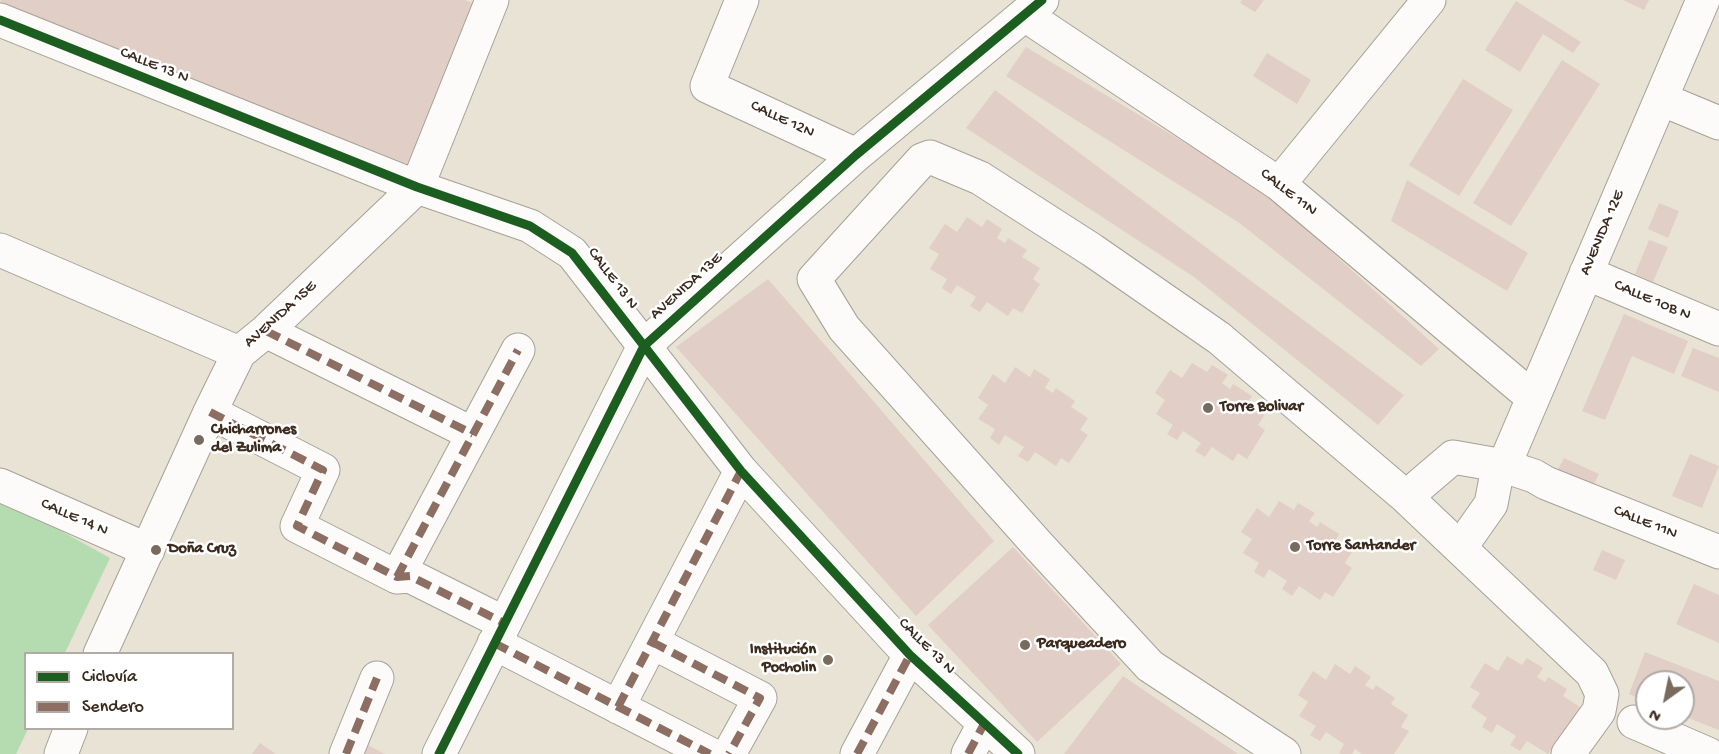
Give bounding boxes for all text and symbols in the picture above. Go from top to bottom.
street label: CALLE 13 N [117,44,191,88]
street label: CALLE 12N [747,97,817,143]
street label: CALLE 11N [1256,165,1320,221]
street label: AVENIDA 12E [1576,188,1630,278]
street label: CALLE 13 N [582,244,642,314]
street label: AVENIDA 13E [647,249,727,325]
street label: CALLE 10B N [1611,276,1693,326]
street label: AVENIDA 15E [241,277,321,353]
place label: Torre Bolivar [1220,398,1303,418]
marker: Torre Bolivar [1201,401,1215,415]
place label: Chicharrones del Zulima [211,421,296,459]
marker: Chicharrones del Zulima [192,433,206,447]
street label: CALLE 14 N [37,495,111,541]
street label: CALLE 11N [1610,502,1680,544]
place label: Torre Santander [1307,537,1415,557]
place label: Doña Cruz [168,540,236,560]
marker: Torre Santander [1288,540,1302,554]
marker: Doña Cruz [149,543,163,557]
street label: CALLE 13 N [894,615,958,679]
place label: Parqueadero [1037,635,1126,655]
marker: Parqueadero [1018,638,1032,652]
place label: Institución Pocholin [750,641,816,679]
legend [24,652,234,730]
marker: Institución Pocholin [821,653,835,667]
text: Ciclovía [82,667,137,688]
north arrow [1635,670,1695,730]
text: Sendero [82,697,144,718]
text: N [1646,703,1666,725]

